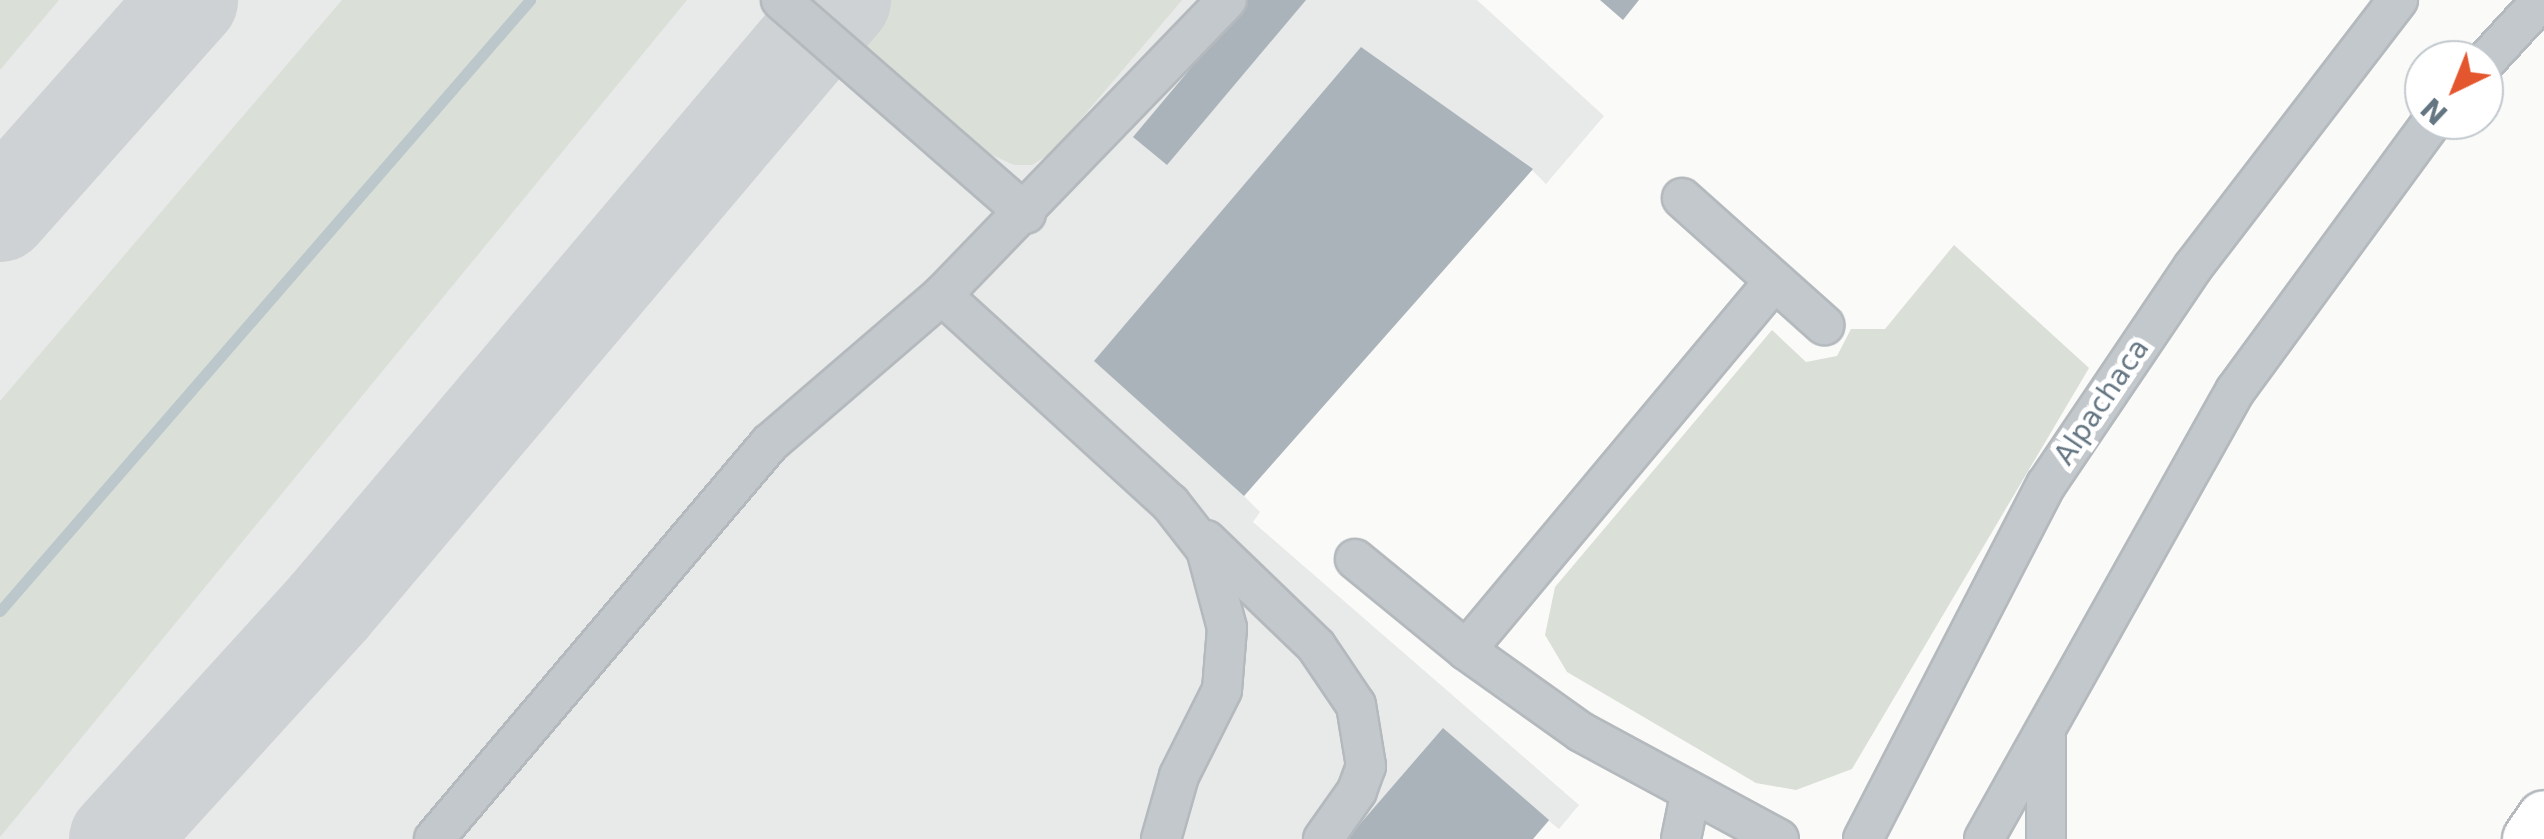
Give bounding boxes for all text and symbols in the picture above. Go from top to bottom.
north arrow [2404,40,2504,140]
text: N [2415,91,2454,131]
street label: Alpachaca [2048,333,2156,471]

